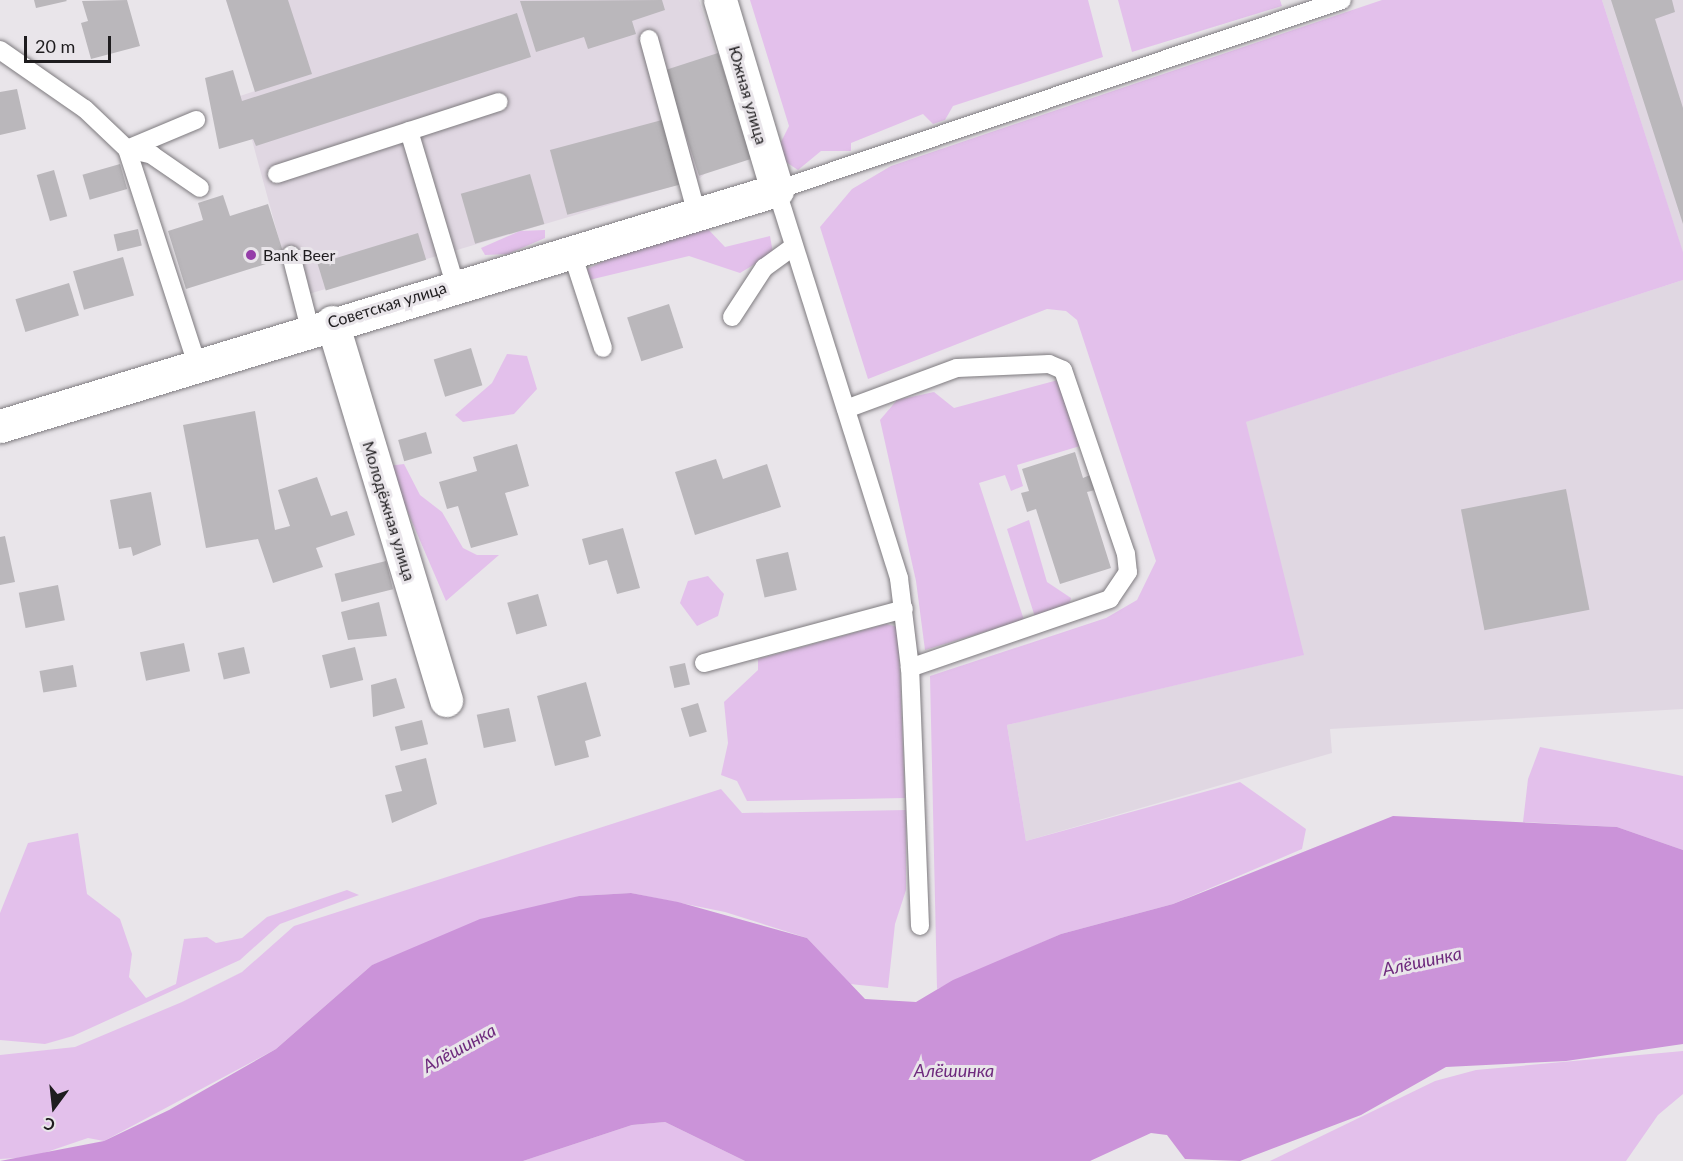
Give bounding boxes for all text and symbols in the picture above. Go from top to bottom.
scale bar [27,24,114,62]
text: 20 m [35,35,75,57]
street label: Южная улица [725,43,771,147]
place label: Bank Beer [263,245,335,265]
marker: Bank Beer [244,248,258,262]
street label: Советская улица [325,278,449,332]
street label: Молодёжная улица [359,439,419,583]
water label: Алёшинка [1380,942,1464,980]
water label: Алёшинка [419,1019,499,1077]
water label: Алёшинка [914,1059,994,1081]
north arrow [24,1077,84,1137]
text: С [42,1114,57,1135]

